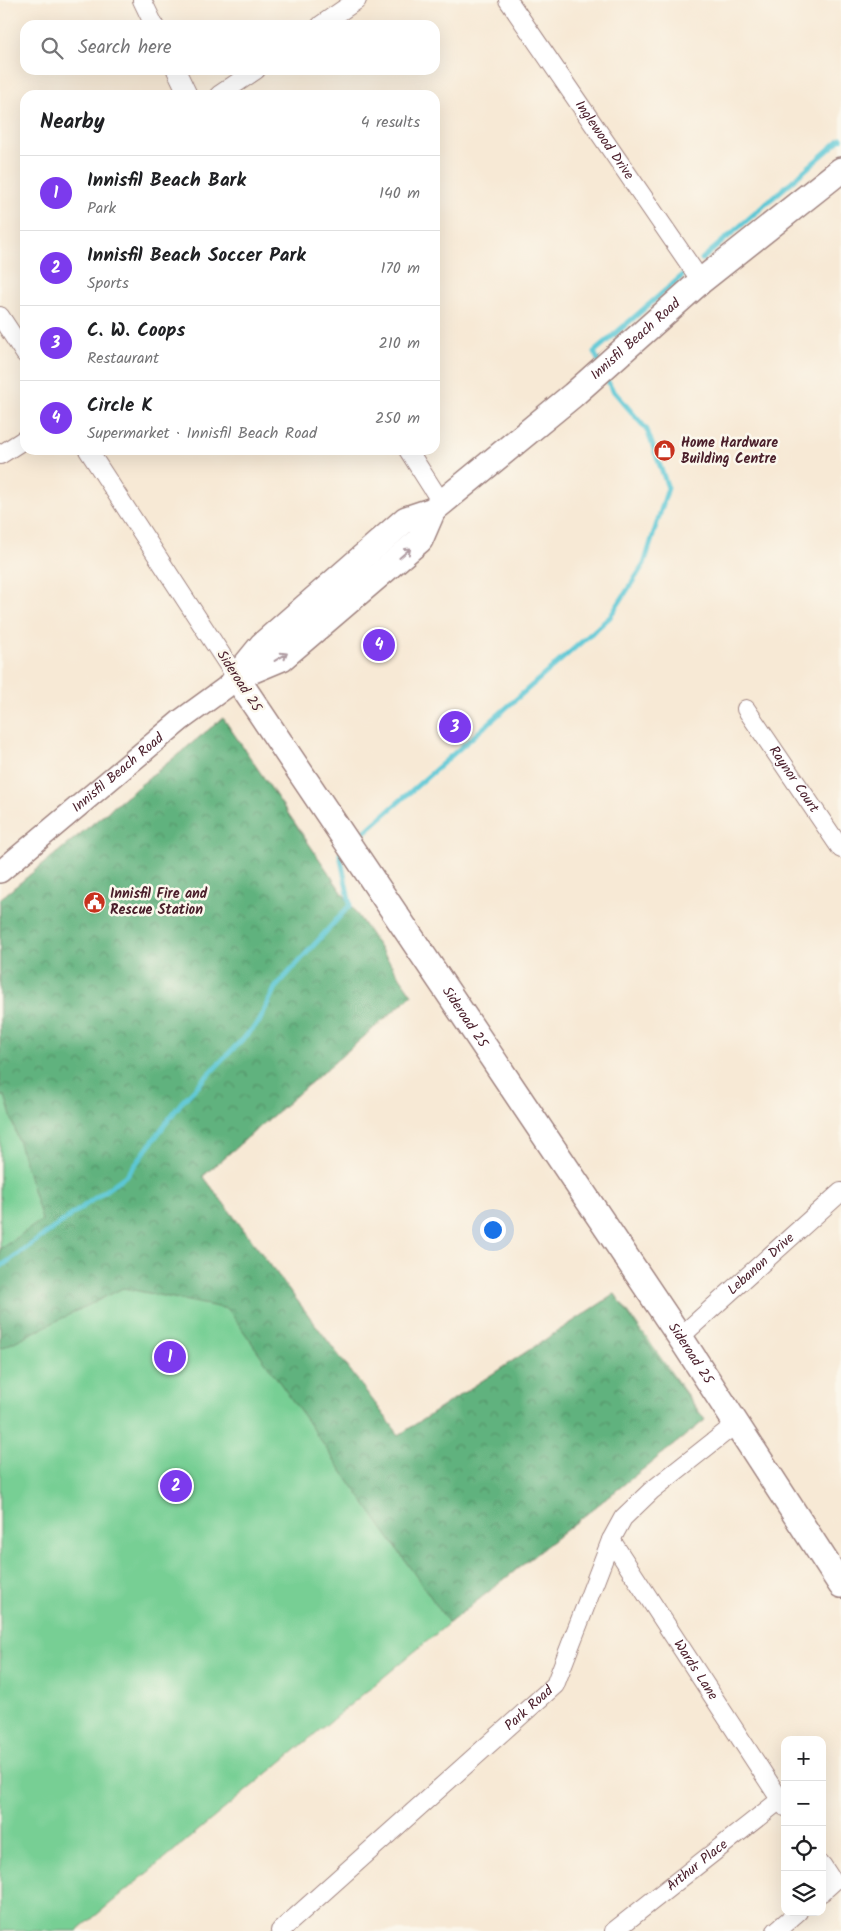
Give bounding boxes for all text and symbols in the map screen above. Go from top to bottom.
search box [20,20,440,75]
text: Search here [78,33,172,63]
icon: search [38,34,66,62]
street label: Inglewood Drive [569,96,640,185]
text: Nearby [40,106,105,139]
text: 4 results [361,110,420,135]
text: Innisfil Beach Bark [87,166,246,196]
text: 1 [54,181,58,206]
text: 140 m [379,181,420,206]
text: Park [87,196,116,221]
text: Innisfil Beach Soccer Park [87,241,306,271]
text: 2 [51,256,61,281]
text: 170 m [380,256,420,281]
text: Sports [87,271,129,296]
street label: Innisfil Beach Road [586,292,686,386]
text: C. W. Coops [87,316,185,346]
text: 3 [52,331,60,356]
text: 210 m [379,331,420,356]
text: Restaurant [87,346,159,371]
text: Circle K [87,391,153,421]
text: 4 [52,406,60,431]
text: 250 m [375,406,420,431]
text: Supermarket · Innisfil Beach Road [87,421,317,446]
place label: Home Hardware Building Centre [681,432,778,470]
shop icon: Home Hardware Building Centre [653,439,677,463]
one-way arrow [398,547,411,558]
pin: 4 [363,626,395,664]
street label: Sideroad 25 [211,646,268,718]
one-way arrow [273,652,288,662]
pin: 3 [439,708,471,746]
street label: Innisfil Beach Road [67,727,170,818]
street label: Raynor Court [763,741,825,818]
place label: Innisfil Fire and Rescue Station [110,883,208,921]
public building icon: Innisfil Fire and Rescue Station [82,890,106,914]
street label: Sideroad 25 [436,982,494,1054]
your location [480,1217,506,1243]
street label: Lebanon Drive [722,1227,800,1300]
street label: Sideroad 25 [662,1318,720,1390]
pin: 1 [154,1338,186,1376]
pin: 2 [160,1467,192,1505]
street label: Wards Lane [668,1635,724,1705]
street label: Park Road [500,1680,559,1736]
map controls [781,1736,826,1916]
button: + [781,1736,826,1781]
button: − [781,1781,826,1826]
button: locate [781,1826,826,1871]
street label: Arthur Place [662,1834,733,1897]
button: layers [781,1871,826,1916]

